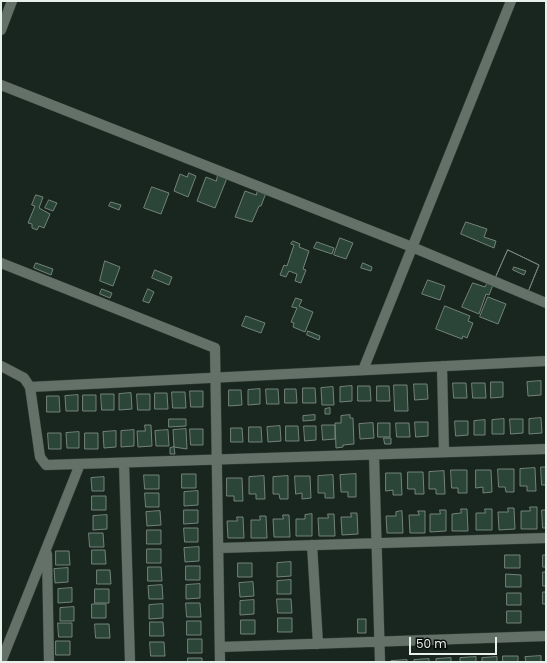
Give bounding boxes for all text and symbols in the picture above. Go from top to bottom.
scale bar [411,629,499,655]
text: 50 m [416,635,447,652]

